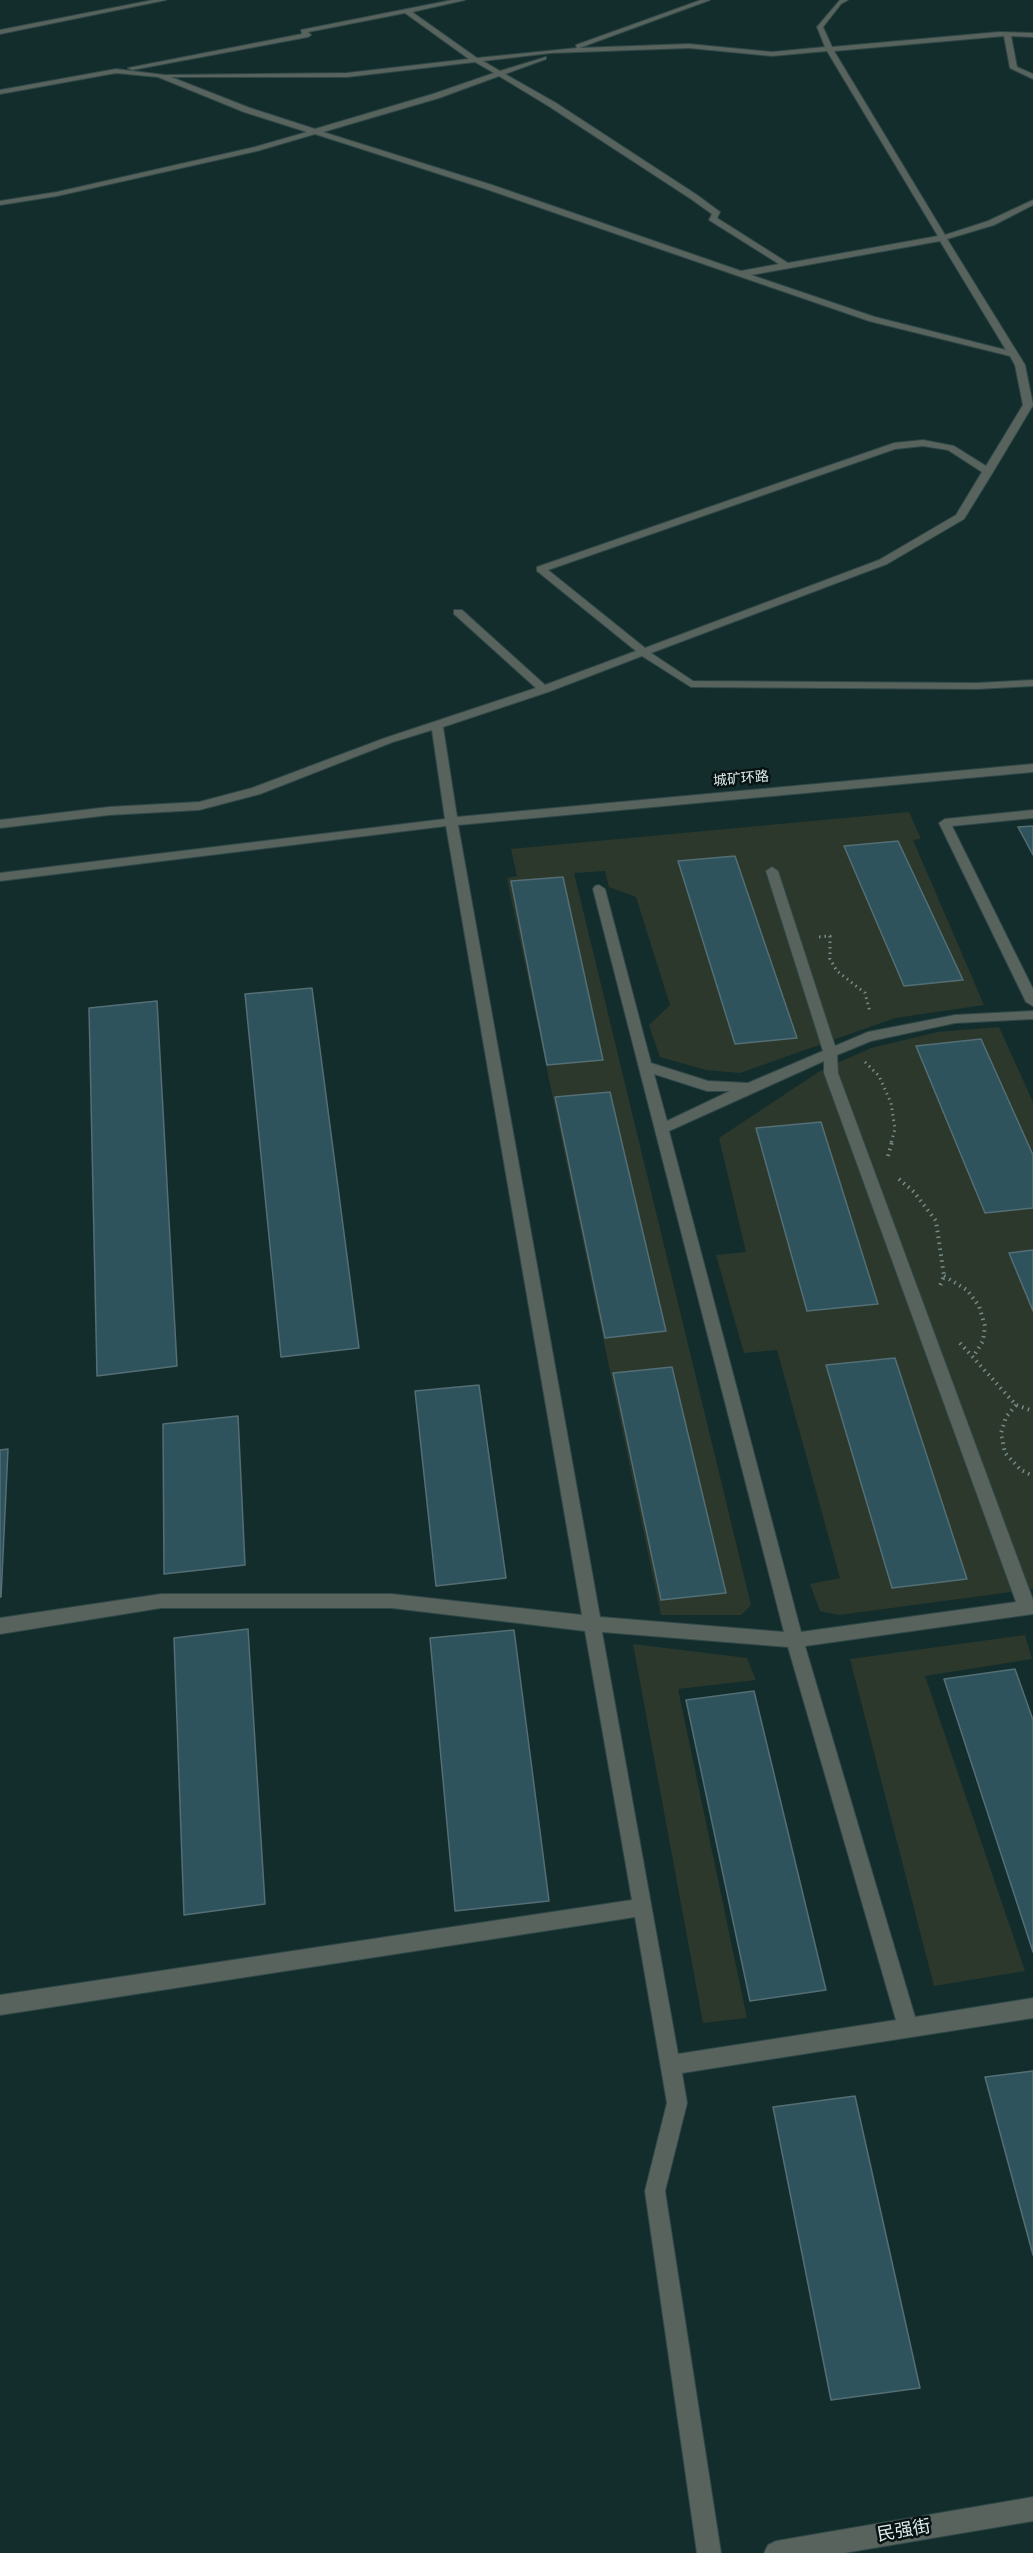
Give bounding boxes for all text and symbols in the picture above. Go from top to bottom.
street label: 城矿环路 [712,768,770,790]
street label: 民强街 [876,2516,932,2546]

